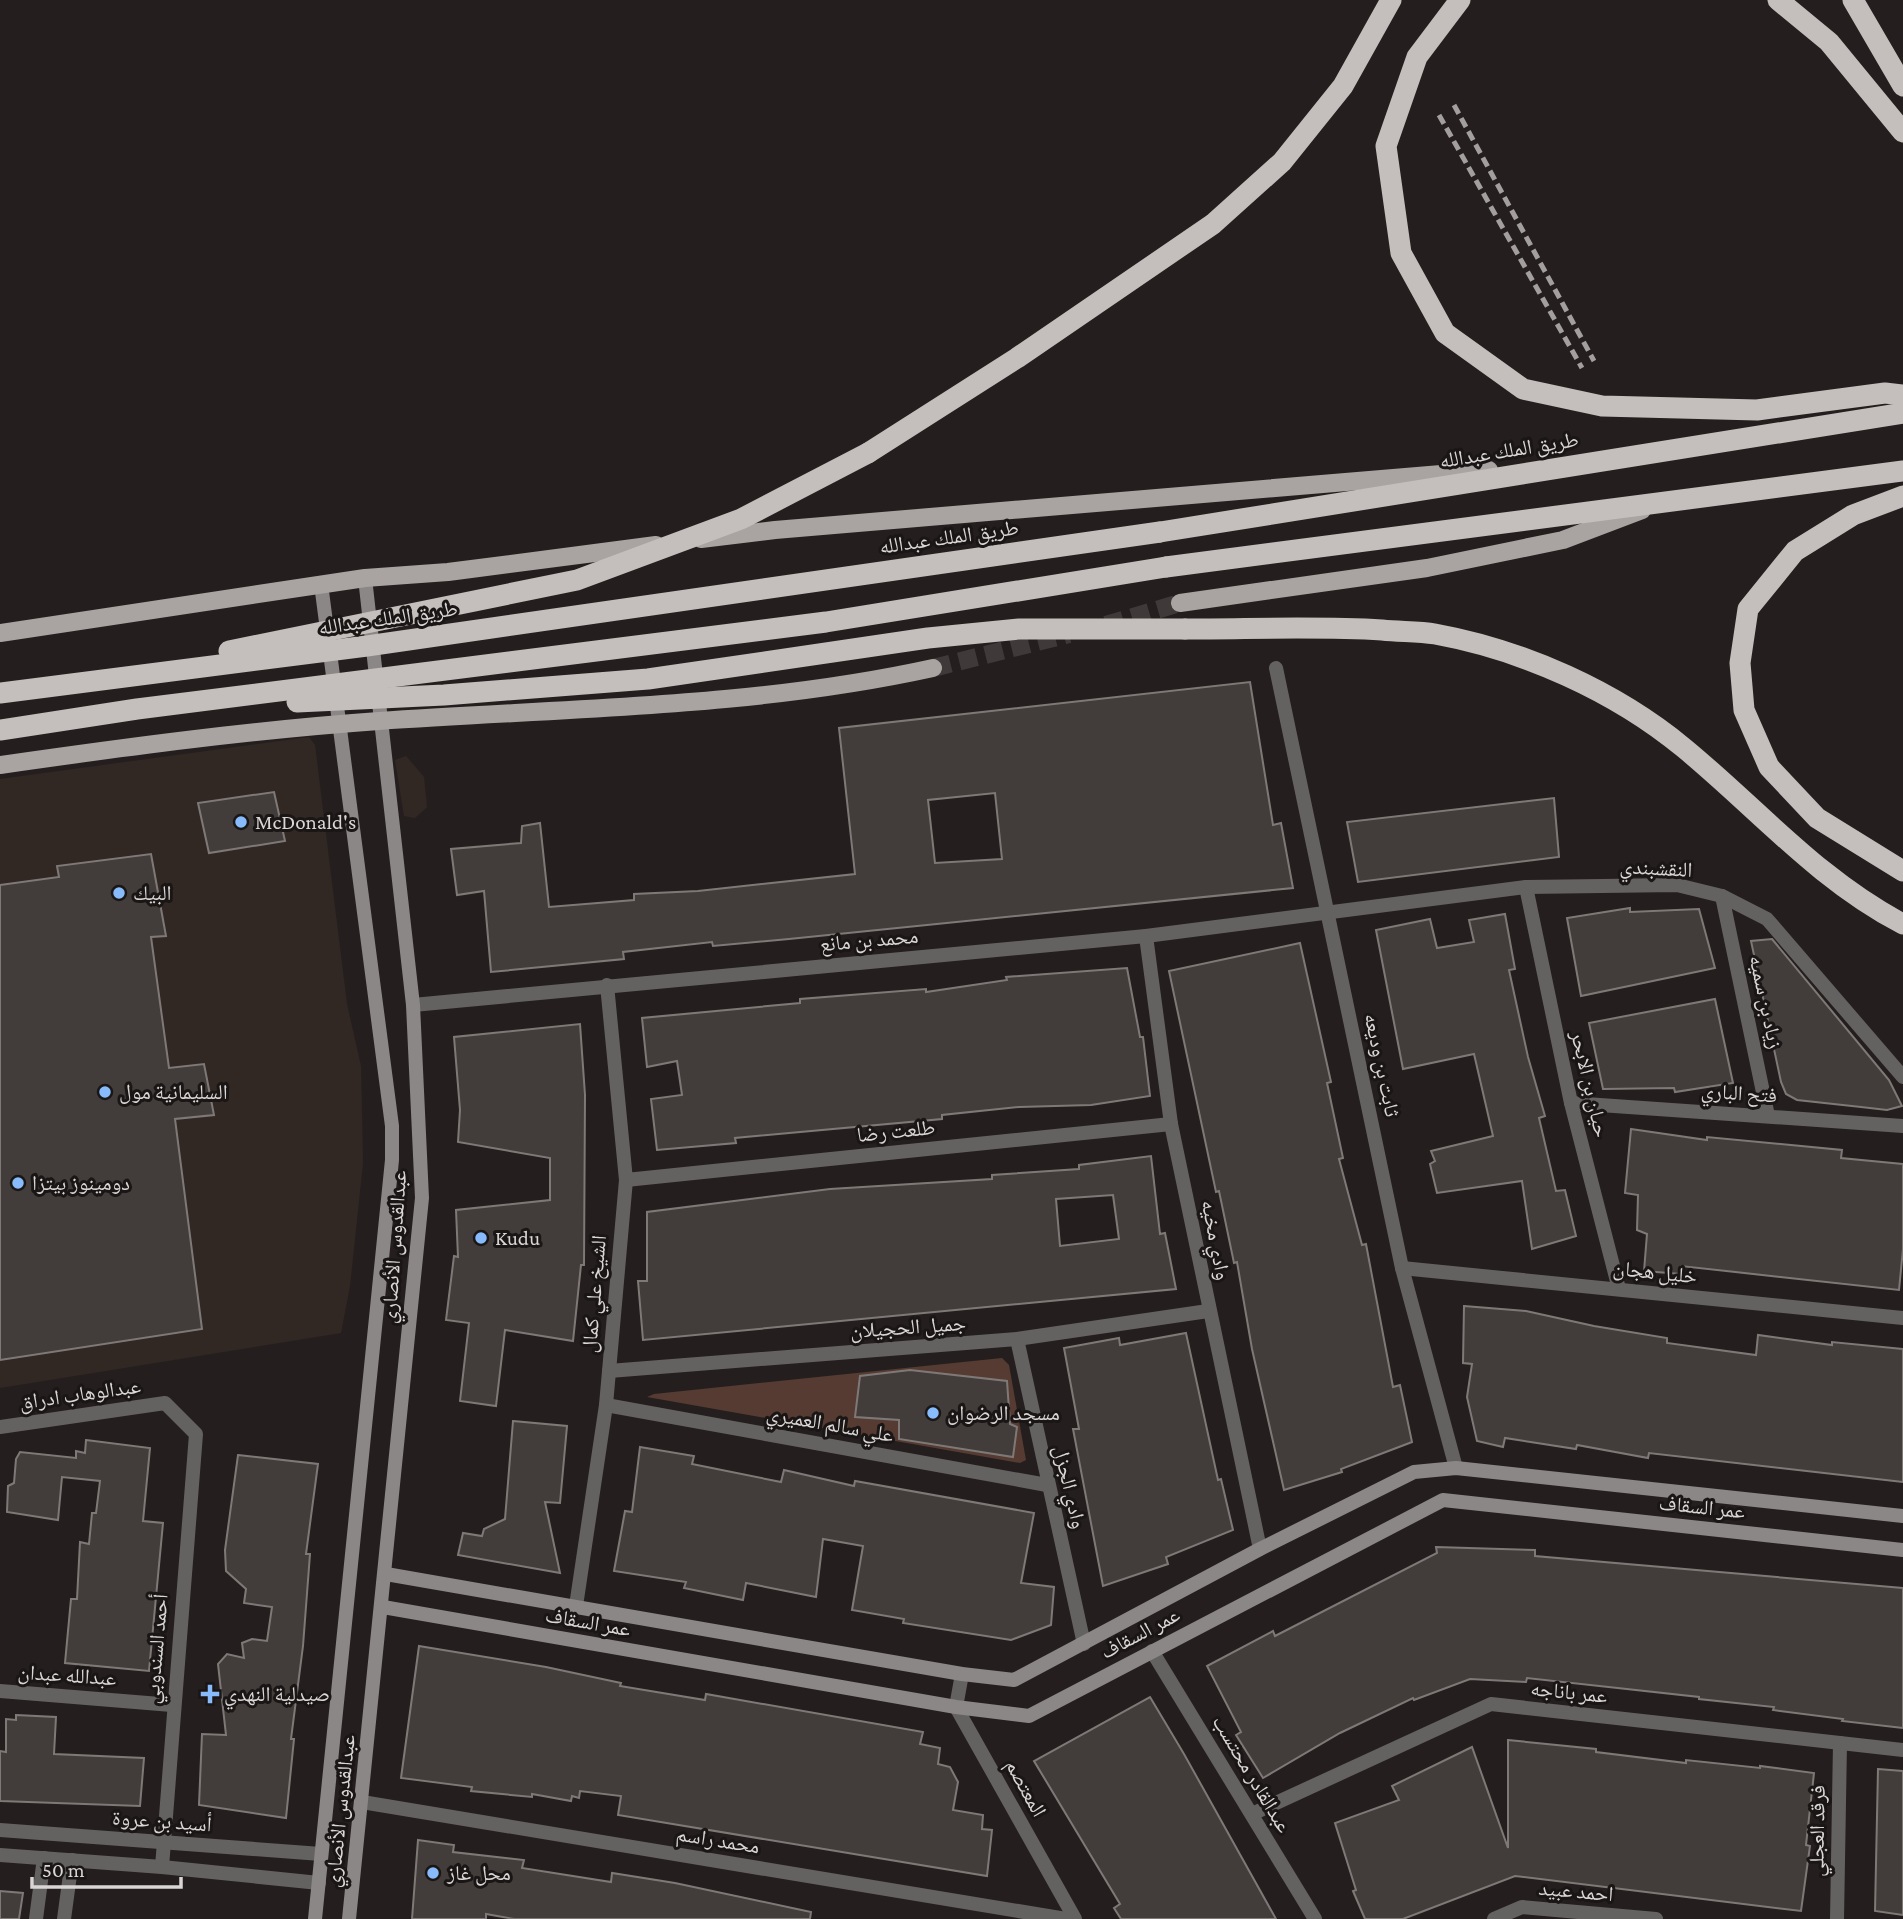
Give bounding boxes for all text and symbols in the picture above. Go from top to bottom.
street label: طريق الملك عبدالله [1438,427,1580,474]
street label: طريق الملك عبدالله [878,515,1020,560]
street label: طريق الملك عبدالله [317,596,459,641]
place label: McDonald's [255,810,356,834]
marker: McDonald's [233,814,249,830]
street label: النقشبندي [1619,854,1693,886]
place label: البيك [133,881,172,905]
marker: البيك [111,885,127,901]
street label: محمد بن مانع [819,924,919,957]
street label: زياد بن سميه [1743,953,1788,1051]
street label: ثابت بن وديعه [1358,1011,1405,1119]
street label: حيان بن الابحر [1565,1027,1614,1140]
street label: فتح الباري [1700,1078,1778,1112]
place label: السليمانية مول [119,1080,228,1104]
marker: السليمانية مول [97,1084,113,1100]
street label: طلعت رضا [856,1115,936,1147]
street label: عبدالقدوس الأنصاري [377,1169,416,1325]
place label: دومينوز بيتزا [32,1171,130,1195]
marker: دومينوز بيتزا [10,1175,26,1191]
street label: وادي مخيه [1192,1198,1236,1283]
place label: Kudu [495,1226,540,1250]
marker: Kudu [473,1230,489,1246]
street label: الشيخ علي كمال [577,1234,615,1354]
street label: خليل هجان [1612,1256,1698,1289]
street label: جميل الحجيلان [849,1311,967,1344]
street label: عبدالوهاب ادراق [18,1374,143,1415]
street label: علي سالم العميري [764,1401,896,1451]
place label: مسجد الرضوان [947,1401,1060,1425]
marker: مسجد الرضوان [925,1405,941,1421]
street label: وادي الجزل [1045,1443,1091,1532]
street label: عمر السقاف [1658,1491,1747,1523]
street label: أحمد السندوبي [139,1593,177,1705]
street label: عمر السقاف [1096,1602,1184,1664]
street label: عمر السقاف [543,1603,633,1641]
street label: عبدالله عبدان [17,1660,117,1690]
street label: عمر باناجه [1530,1676,1609,1708]
place label: صيدلية النهدي [224,1682,330,1710]
marker: صيدلية النهدي [202,1686,218,1702]
street label: عبدالقادر محتسب [1208,1711,1297,1837]
street label: عبدالقدوس الأنصاري [320,1733,364,1889]
street label: المعتصم [999,1755,1051,1822]
street label: فرقد العجلي [1804,1785,1834,1877]
street label: أسيد بن عروة [111,1805,213,1837]
street label: محمد راسم [674,1822,761,1860]
scale bar [32,1846,180,1890]
text: 50 m [42,1858,85,1882]
place label: محل غاز [446,1861,511,1886]
marker: محل غاز [425,1865,441,1881]
street label: احمد عبيد [1538,1876,1614,1906]

